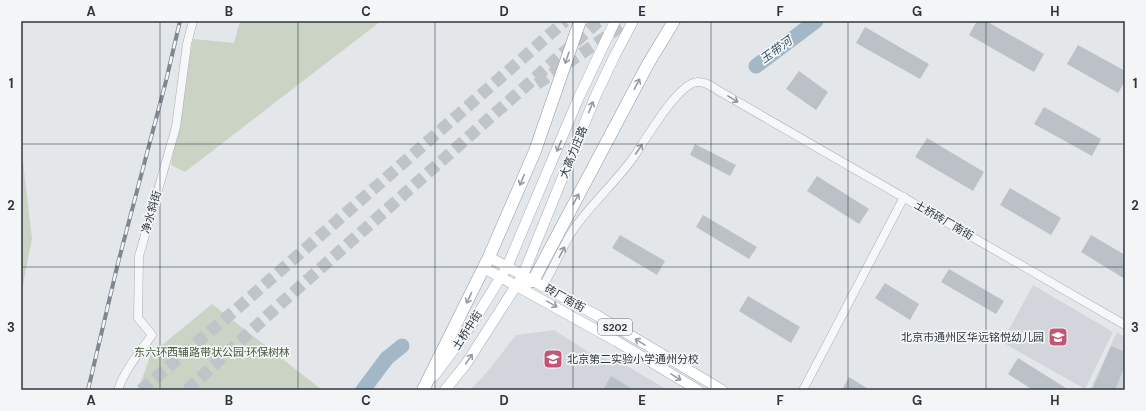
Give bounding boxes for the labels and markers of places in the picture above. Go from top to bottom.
school or university icon: 北京市通州区华远铭悦幼儿园 [1047,326,1069,348]
place label: 北京市通州区华远铭悦幼儿园 [901,330,1044,344]
school or university icon: 北京第二实验小学通州分校 [542,348,564,370]
place label: 北京第二实验小学通州分校 [567,352,699,366]

